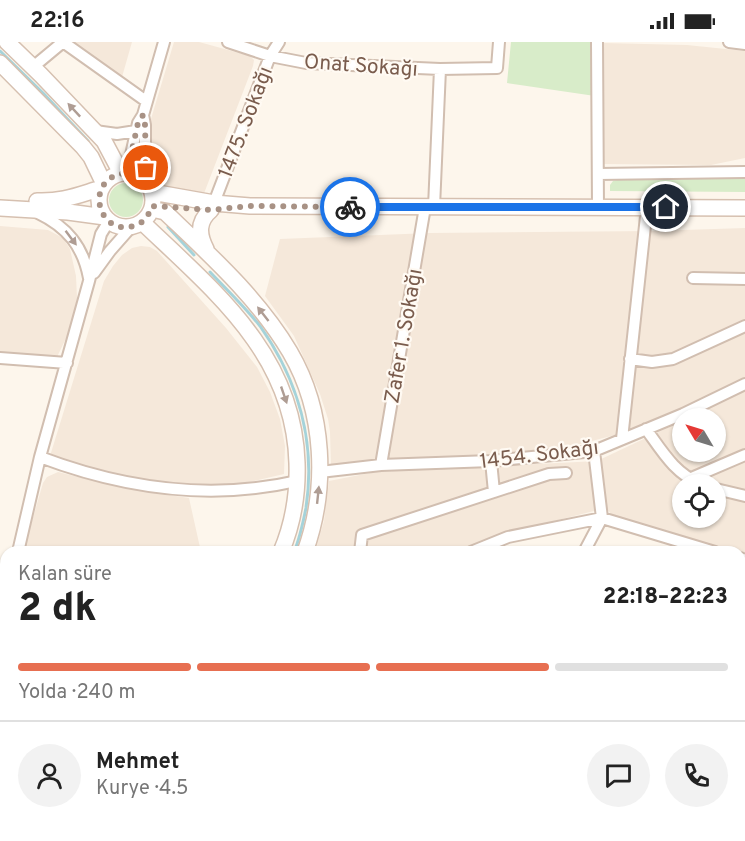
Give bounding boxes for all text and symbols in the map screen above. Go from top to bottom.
text: 22:16 [30,8,85,35]
street label: Onat Sokağı [303,49,419,84]
street label: 1475. Sokağı [213,63,280,182]
one-way arrow [68,103,82,117]
pin [120,142,171,193]
icon: bag [129,151,162,184]
courier [320,177,380,237]
pin [640,181,691,232]
icon: home [649,190,682,223]
icon: bike [334,191,367,224]
one-way arrow [64,230,76,245]
street label: Zafer 1. Sokağı [379,267,430,406]
one-way arrow [256,306,269,322]
one-way arrow [280,386,290,404]
north arrow [672,408,726,462]
map controls [672,408,726,528]
street label: 1454. Sokağı [478,435,600,476]
button: locate [672,474,726,528]
one-way arrow [313,486,323,505]
text: Kalan süre [18,562,112,588]
text: 22:18–22:23 [603,584,728,611]
text: 2 dk [18,586,97,635]
text: Yolda · 240 m [18,680,135,706]
button: person [18,744,81,807]
button: chat [587,744,650,807]
button: phone [665,744,728,807]
text: Mehmet [96,749,179,776]
text: Kurye · 4.5 [96,776,188,802]

